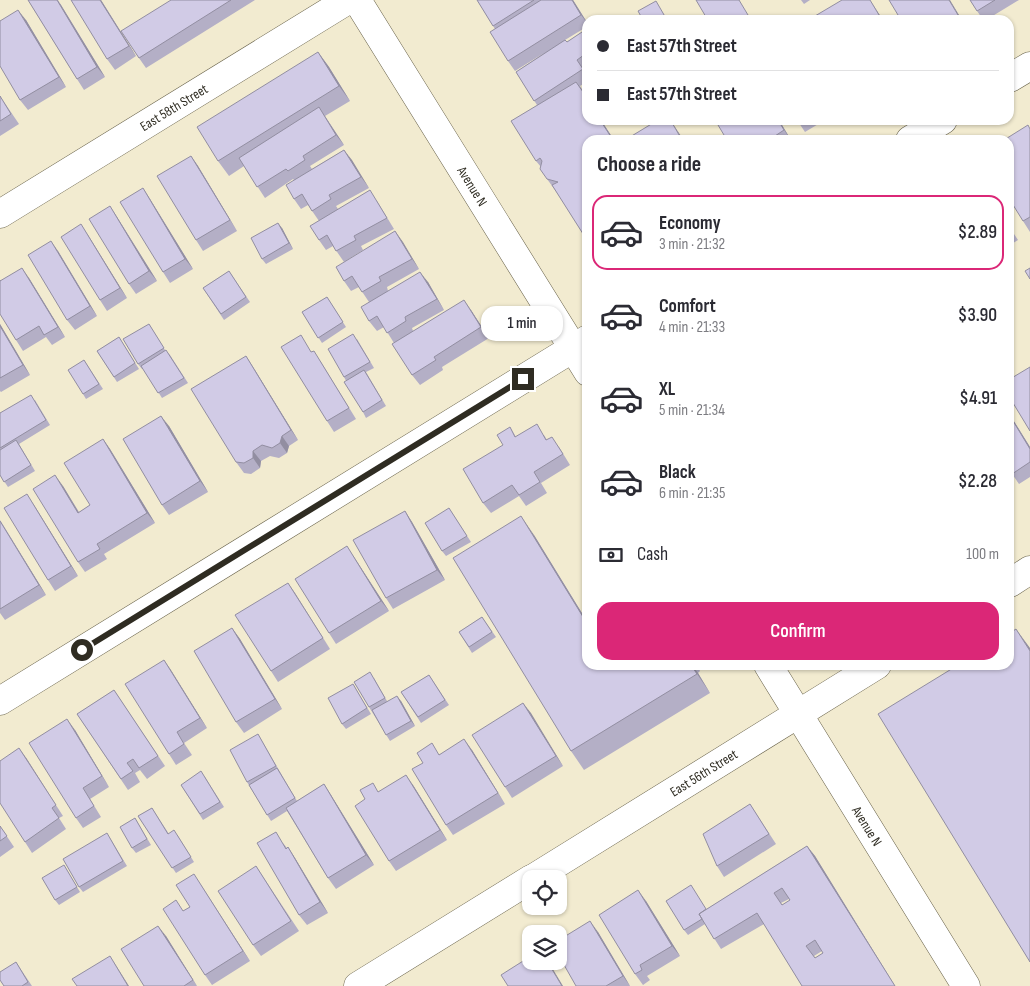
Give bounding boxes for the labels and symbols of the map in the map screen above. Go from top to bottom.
street label: East 58th Street [137,80,211,135]
street label: Avenue N [453,162,491,209]
callout: 1 min [482,306,564,342]
route end [512,368,534,390]
route start [71,639,93,661]
street label: East 56th Street [667,746,741,800]
street label: Avenue N [848,802,885,849]

